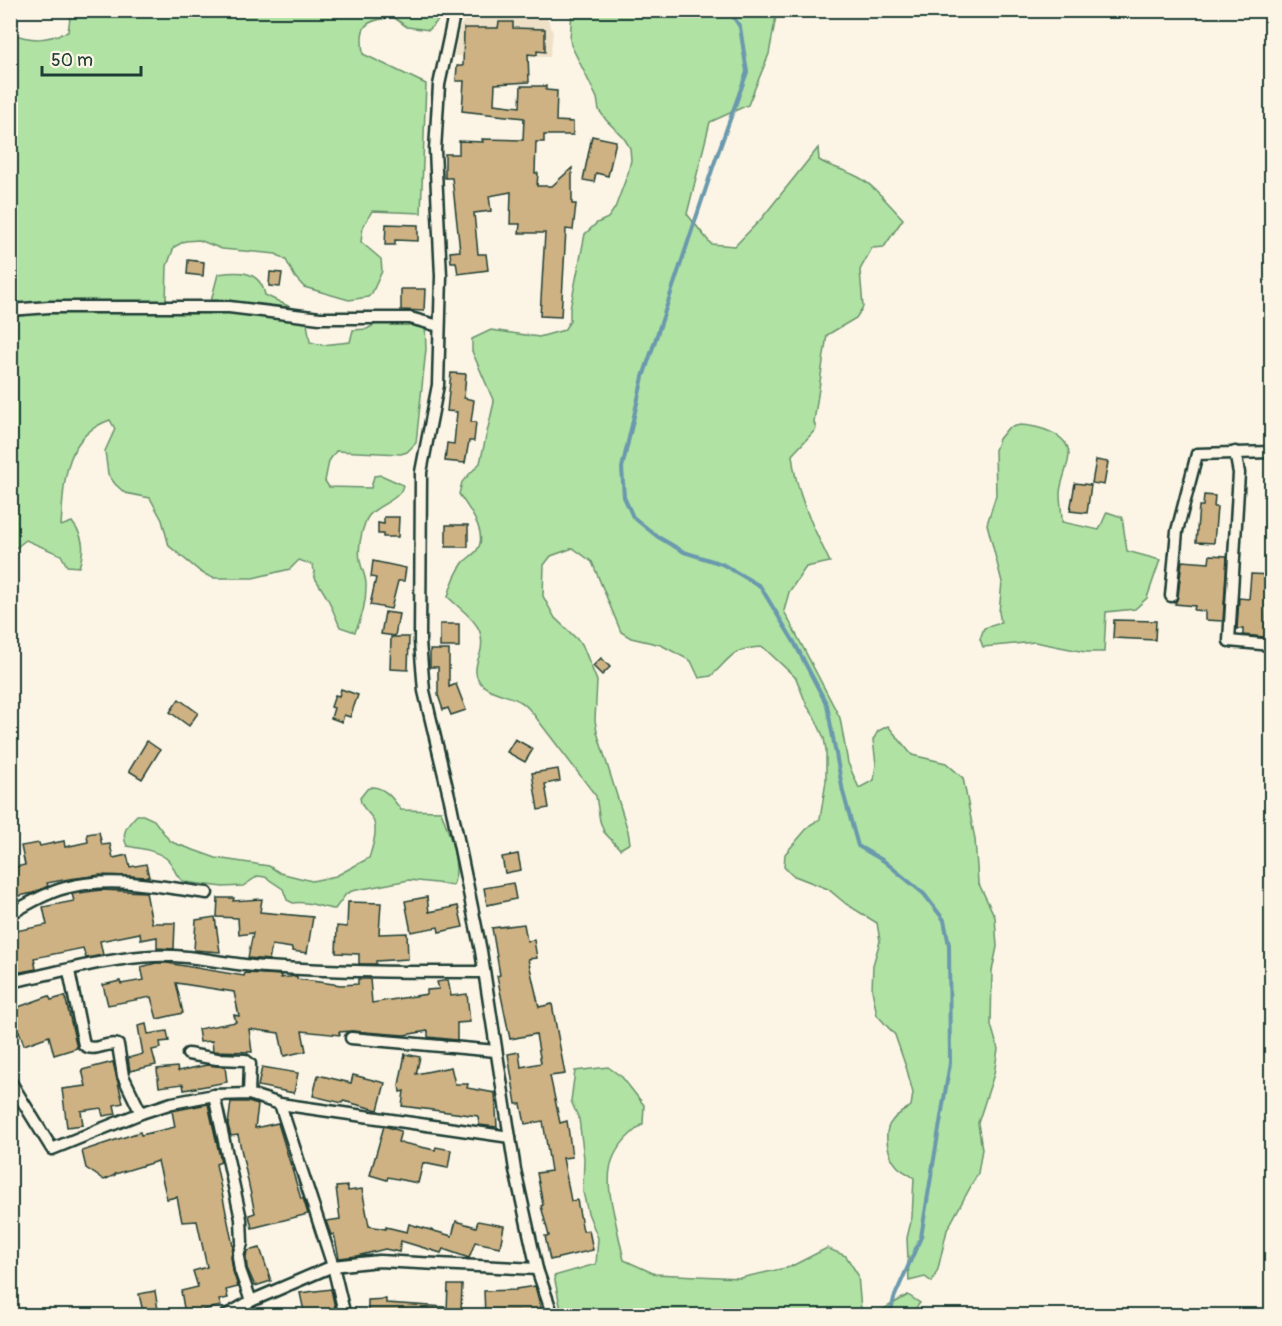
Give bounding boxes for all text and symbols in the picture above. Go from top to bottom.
scale bar [42,39,141,77]
text: 50 m [51,49,93,72]

